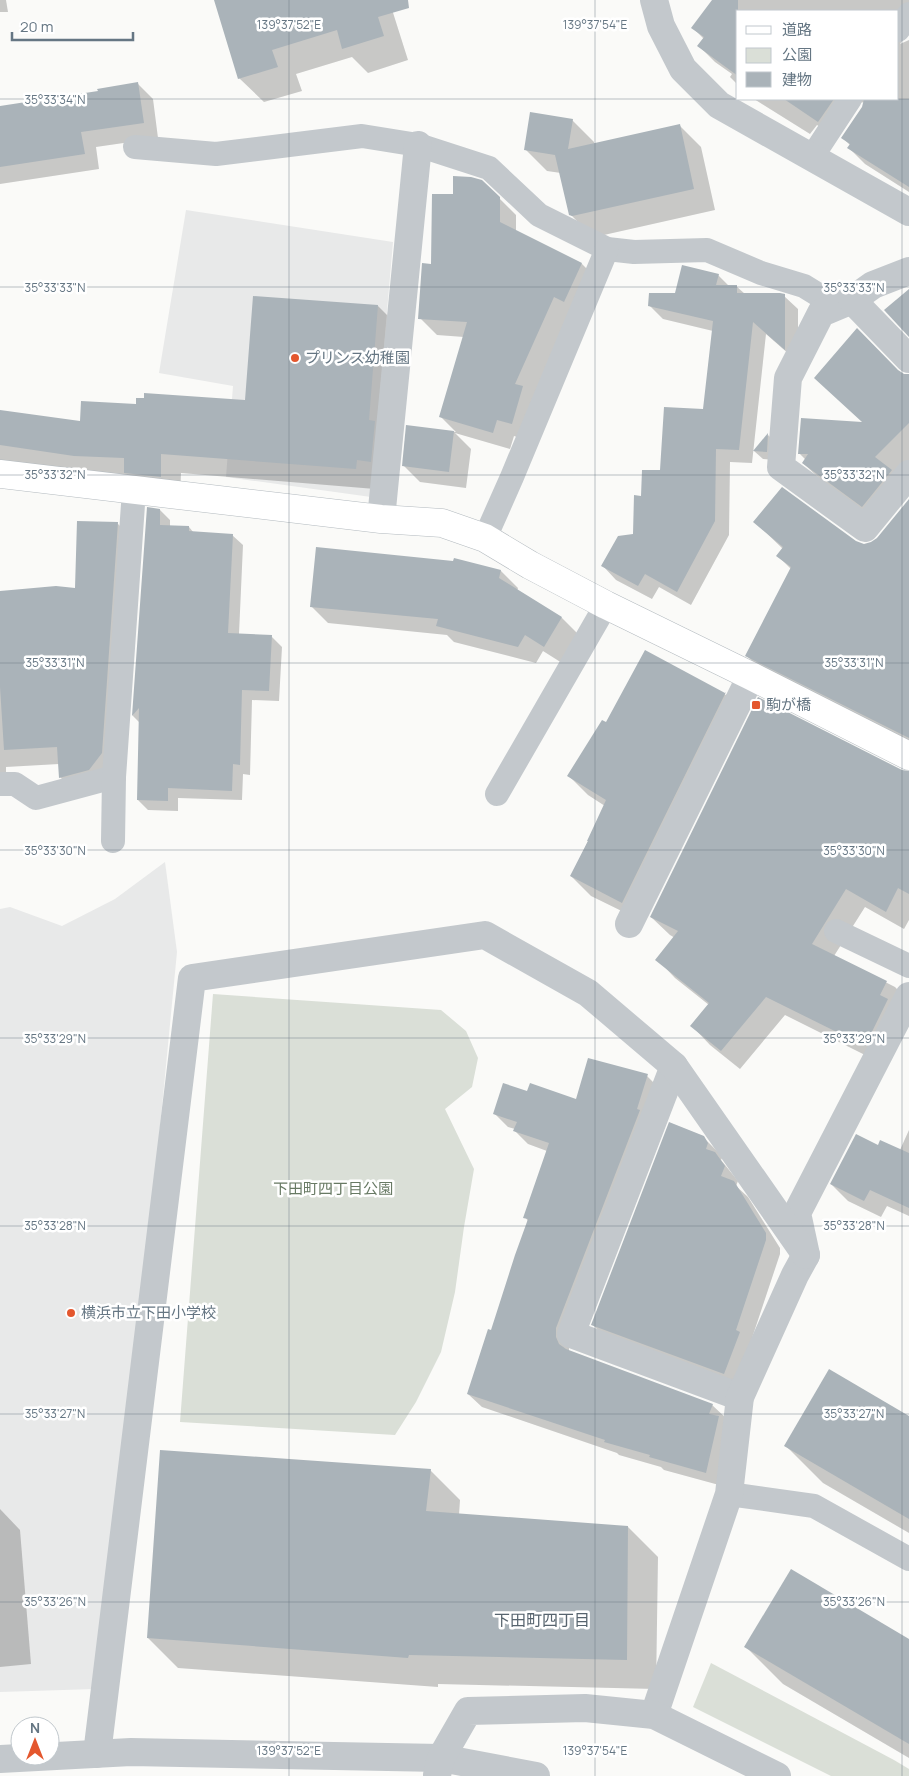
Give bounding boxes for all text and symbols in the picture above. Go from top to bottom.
scale bar [12,10,134,42]
legend [736,10,899,100]
text: 20 m [20,16,53,37]
text: 139°37'52"E [257,16,321,33]
text: 139°37'54"E [563,16,627,33]
text: 道路 [782,19,812,40]
text: 公園 [782,44,812,65]
text: 建物 [782,69,812,90]
text: 35°33'34"N [24,91,86,108]
text: 35°33'33"N [25,279,86,296]
text: 35°33'33"N [824,279,885,296]
place label: プリンス幼稚園 [305,347,410,368]
marker: プリンス幼稚園 [289,352,301,364]
text: 35°33'32"N [24,466,86,483]
text: 35°33'32"N [823,466,885,483]
text: 35°33'31"N [25,654,85,671]
text: 35°33'31"N [824,654,884,671]
place label: 駒が橋 [766,694,811,715]
marker: 駒が橋 [750,699,762,711]
text: 35°33'30"N [24,842,86,859]
text: 35°33'30"N [823,842,885,859]
text: 35°33'29"N [24,1030,86,1047]
text: 35°33'29"N [823,1030,885,1047]
park label: 下田町四丁目公園 [273,1178,393,1199]
text: 35°33'28"N [24,1217,86,1234]
text: 35°33'28"N [823,1217,885,1234]
place label: 横浜市立下田小学校 [81,1302,216,1323]
marker: 横浜市立下田小学校 [65,1307,77,1319]
text: 35°33'27"N [25,1405,85,1422]
text: 35°33'27"N [824,1405,884,1422]
text: 35°33'26"N [24,1593,86,1610]
text: 35°33'26"N [823,1593,885,1610]
district label: 下田町四丁目 [494,1609,590,1631]
north arrow [10,1716,60,1766]
text: N [30,1718,40,1737]
text: 139°37'52"E [257,1742,321,1759]
text: 139°37'54"E [563,1742,627,1759]

